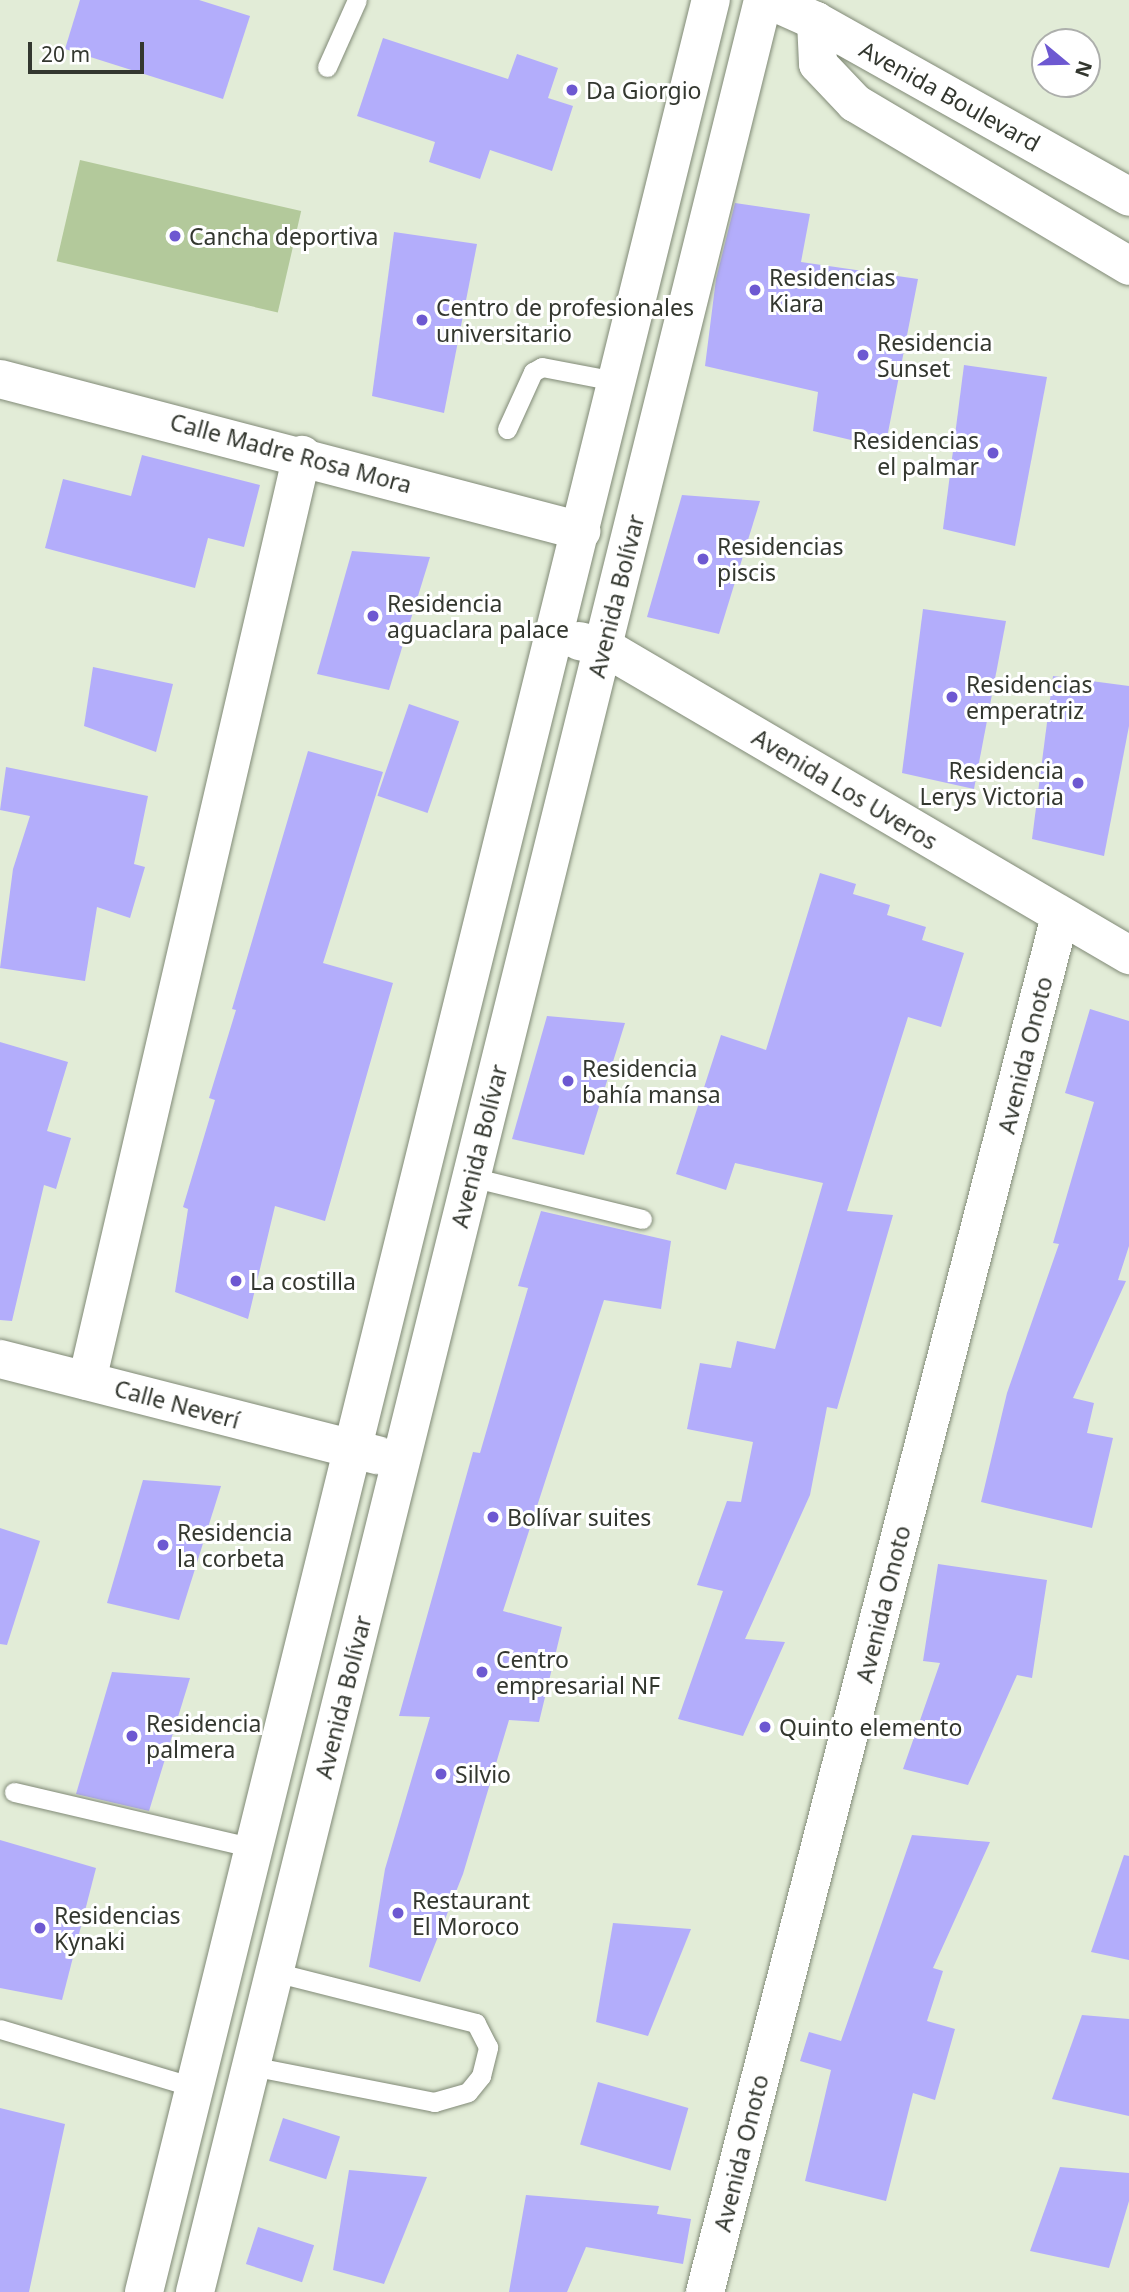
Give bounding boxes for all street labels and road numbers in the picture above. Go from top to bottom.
street label: Avenida Boulevard [855,35,1045,157]
street label: Calle Madre Rosa Mora [167,407,415,499]
street label: Avenida Bolívar [582,511,650,681]
street label: Avenida Los Uveros [747,723,943,855]
street label: Avenida Onoto [992,974,1058,1136]
street label: Avenida Bolívar [445,1061,513,1231]
street label: Calle Neverí [111,1374,243,1434]
street label: Avenida Onoto [850,1523,916,1685]
street label: Avenida Bolívar [309,1612,377,1782]
street label: Avenida Onoto [708,2072,774,2234]

